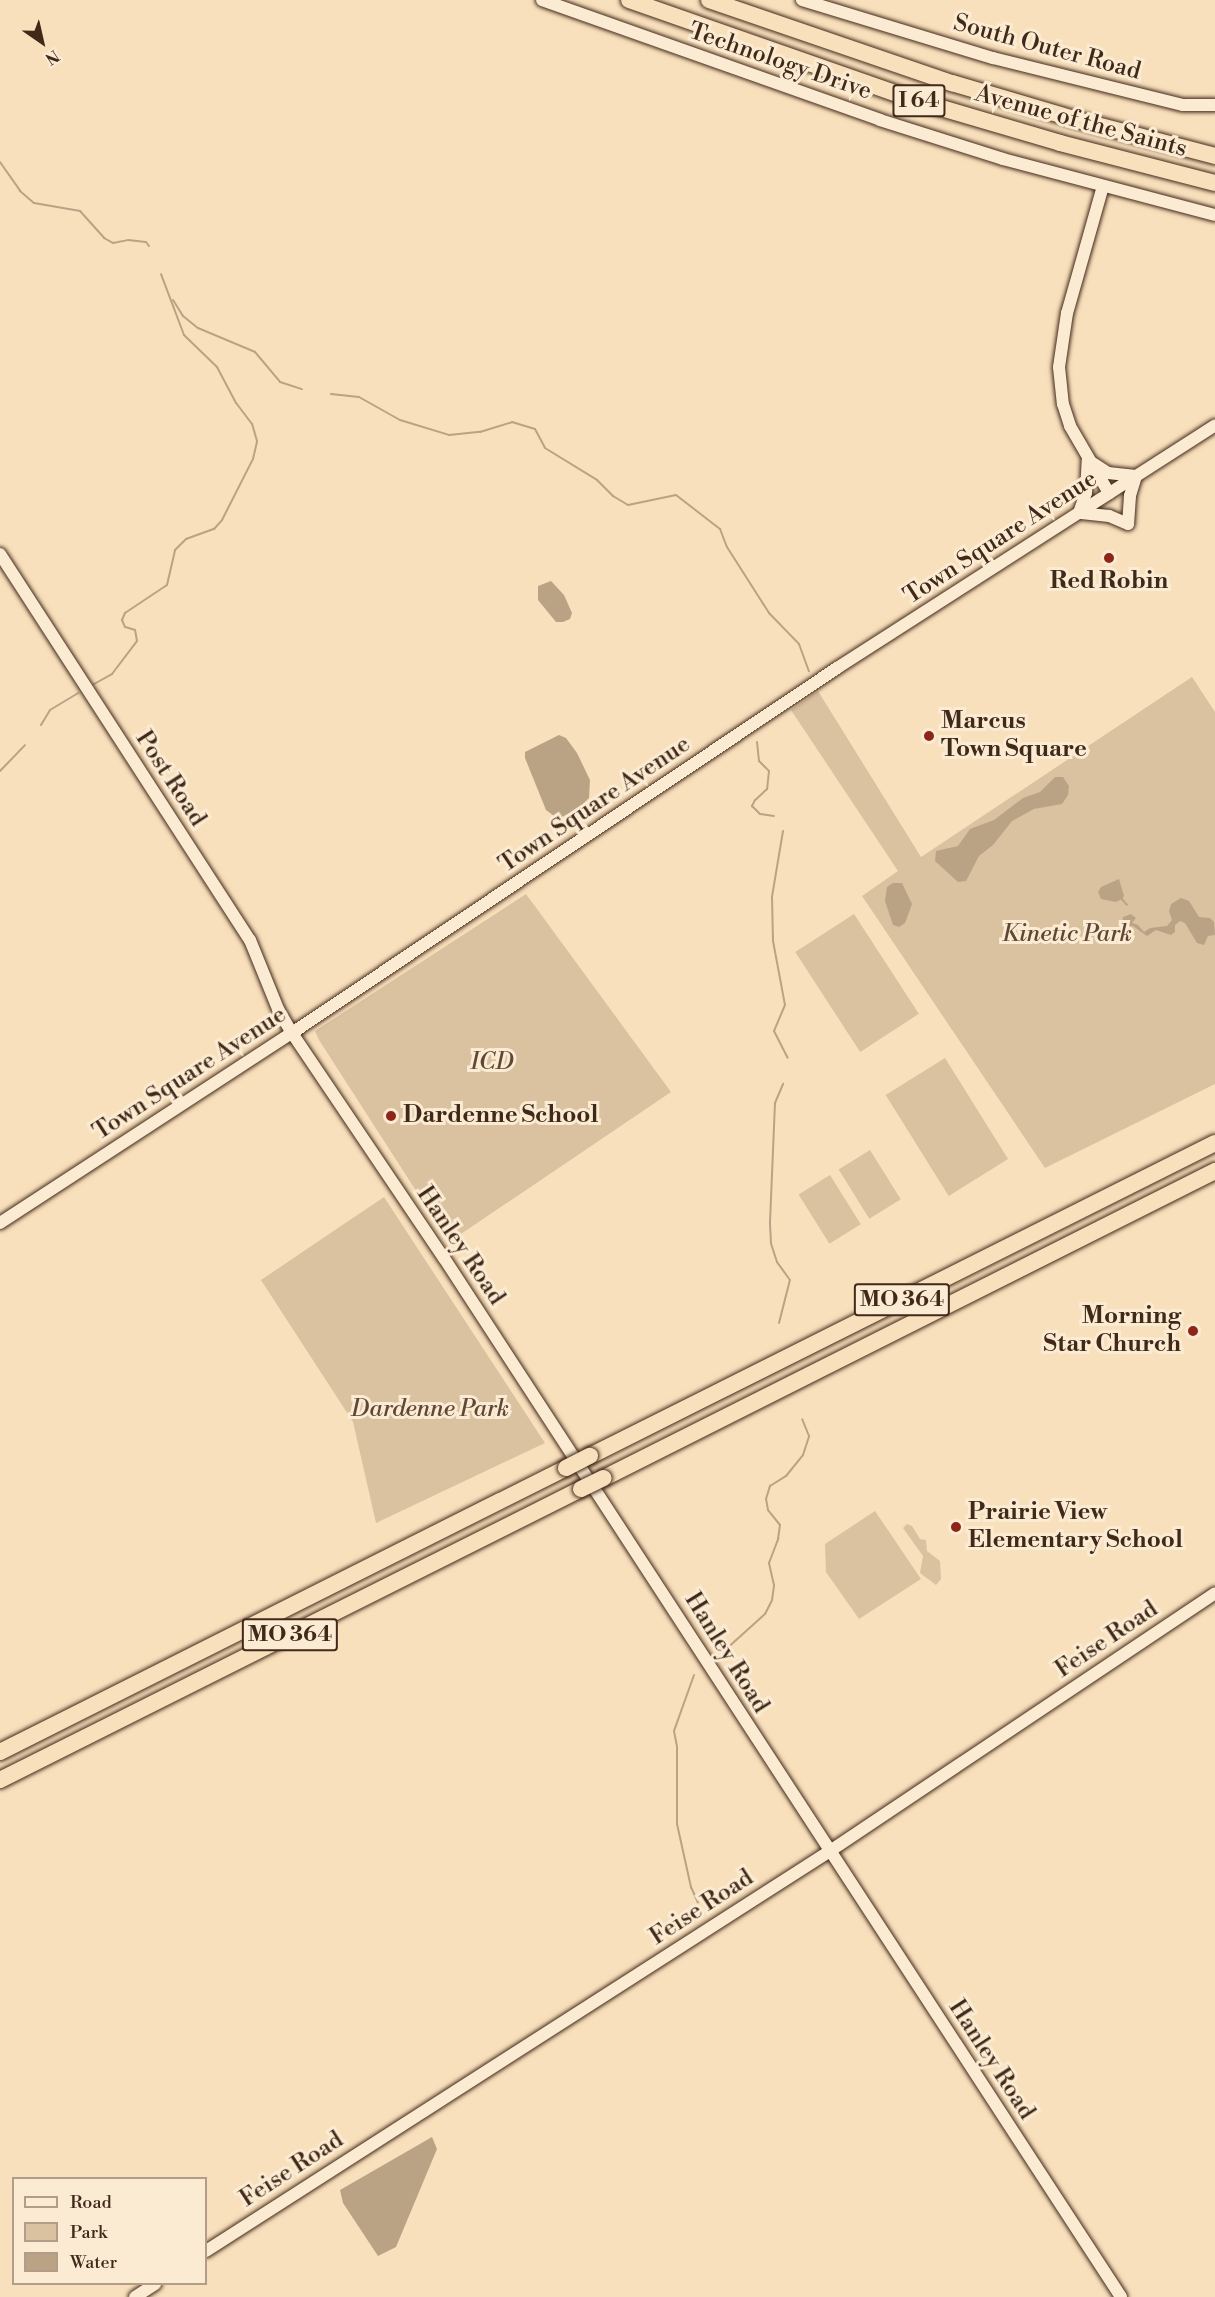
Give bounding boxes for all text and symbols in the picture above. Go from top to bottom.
street label: South Outer Road [950,9,1144,87]
north arrow [12,12,72,72]
street label: Technology Drive [685,17,875,107]
text: N [41,45,63,69]
street label: Avenue of the Saints [972,80,1190,164]
road number: I 64 [892,82,946,120]
street label: Town Square Avenue [899,465,1103,611]
marker: Red Robin [1102,551,1116,565]
place label: Red Robin [1050,568,1168,596]
place label: Marcus Town Square [941,708,1087,764]
street label: Post Road [128,726,212,832]
marker: Marcus Town Square [922,729,936,743]
street label: Town Square Avenue [494,730,696,880]
park label: Kinetic Park [1002,921,1132,949]
street label: Town Square Avenue [88,1001,292,1147]
park label: ICD [470,1049,514,1077]
place label: Dardenne School [403,1102,598,1130]
marker: Dardenne School [384,1109,398,1123]
street label: Hanley Road [410,1181,510,1311]
road number: MO 364 [852,1281,952,1319]
place label: Morning Star Church [1043,1303,1181,1359]
marker: Morning Star Church [1186,1324,1200,1338]
park label: Dardenne Park [351,1396,509,1424]
place label: Prairie View Elementary School [968,1499,1183,1555]
marker: Prairie View Elementary School [949,1520,963,1534]
street label: Hanley Road [677,1587,775,1719]
street label: Feise Road [1050,1595,1164,1685]
road number: MO 364 [240,1616,340,1654]
street label: Feise Road [645,1864,759,1952]
street label: Hanley Road [942,1995,1040,2125]
street label: Feise Road [235,2126,349,2214]
legend [12,2177,207,2285]
text: Road [70,2191,112,2214]
text: Park [70,2221,107,2244]
text: Water [70,2251,117,2274]

